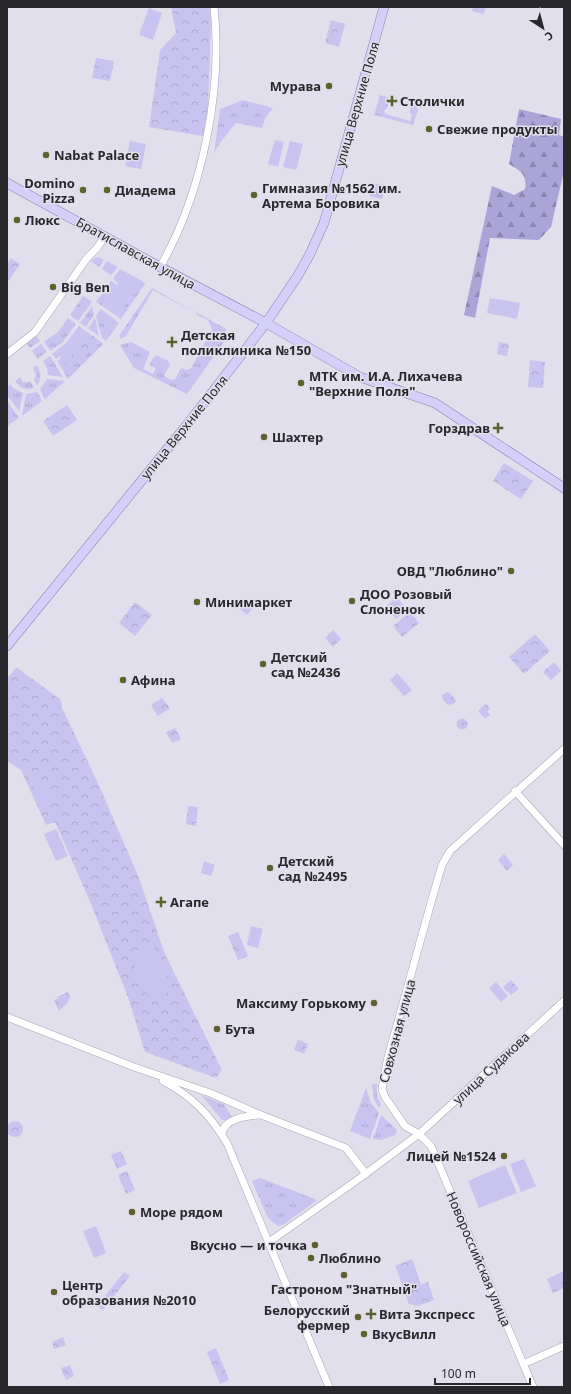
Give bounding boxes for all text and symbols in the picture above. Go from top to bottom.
north arrow [523,8,563,48]
text: С [542,28,556,45]
street label: улица Верхние Поля [331,39,383,169]
place label: Мурава [270,77,321,95]
marker: Мурава [324,81,334,91]
place label: Столички [400,92,465,110]
marker: Столички [387,96,397,106]
place label: Свежие продукты [437,120,557,138]
marker: Свежие продукты [424,124,434,134]
place label: Nabat Palace [54,146,140,164]
marker: Nabat Palace [41,150,51,160]
place label: Domino Pizza [24,174,75,207]
place label: Гимназия №1562 им. Артема Боровика [262,179,401,212]
place label: Диадема [115,181,176,199]
marker: Domino Pizza [78,185,88,195]
marker: Диадема [102,185,112,195]
marker: Гимназия №1562 им. Артема Боровика [249,190,259,200]
place label: Люкс [25,211,60,229]
street label: Братиславская улица [73,213,199,293]
marker: Люкс [12,215,22,225]
place label: Big Ben [61,278,110,296]
marker: Big Ben [48,282,58,292]
place label: Детская поликлиника №150 [181,326,311,359]
marker: Детская поликлиника №150 [166,336,178,348]
place label: МТК им. И.А. Лихачева "Верхние Поля" [309,367,462,400]
street label: улица Верхние Поля [136,371,232,483]
marker: МТК им. И.А. Лихачева "Верхние Поля" [296,378,306,388]
place label: Горздрав [428,419,490,437]
marker: Горздрав [493,423,503,433]
place label: Шахтер [272,428,323,446]
marker: Шахтер [259,432,269,442]
place label: ОВД "Люблино" [397,562,503,580]
marker: ОВД "Люблино" [506,566,516,576]
place label: ДОО Розовый Слоненок [360,585,452,618]
place label: Минимаркет [205,593,292,611]
marker: ДОО Розовый Слоненок [347,596,357,606]
marker: Минимаркет [192,597,202,607]
place label: Детский сад №2436 [271,648,340,681]
marker: Детский сад №2436 [258,659,268,669]
place label: Афина [131,671,175,689]
marker: Афина [118,675,128,685]
place label: Детский сад №2495 [278,852,347,885]
marker: Детский сад №2495 [265,863,275,873]
place label: Агапе [170,893,209,911]
marker: Агапе [155,896,167,908]
street label: Совхозная улица [375,977,419,1085]
place label: Максиму Горькому [236,994,367,1012]
marker: Максиму Горькому [369,998,379,1008]
place label: Бута [225,1020,255,1038]
marker: Бута [212,1024,222,1034]
street label: улица Судакова [449,1028,533,1108]
place label: Лицей №1524 [406,1147,497,1165]
marker: Лицей №1524 [499,1151,509,1161]
street label: Новороссийская улица [442,1189,516,1329]
place label: Море рядом [140,1203,223,1221]
marker: Море рядом [127,1207,137,1217]
place label: Вкусно — и точка [190,1236,307,1254]
marker: Вкусно — и точка [310,1240,320,1250]
place label: Люблино [319,1249,381,1267]
marker: Люблино [306,1253,316,1263]
marker: Гастроном "Знатный" [339,1270,349,1280]
place label: Центр образования №2010 [62,1276,196,1309]
place label: Гастроном "Знатный" [271,1280,417,1298]
marker: Центр образования №2010 [49,1287,59,1297]
place label: Белорусский фермер [264,1301,350,1334]
place label: Вита Экспресс [379,1305,475,1323]
marker: Вита Экспресс [366,1309,376,1319]
marker: Белорусский фермер [353,1312,363,1322]
place label: ВкусВилл [372,1325,436,1343]
marker: ВкусВилл [359,1329,369,1339]
scale bar [435,1360,530,1386]
text: 100 m [441,1365,476,1382]

